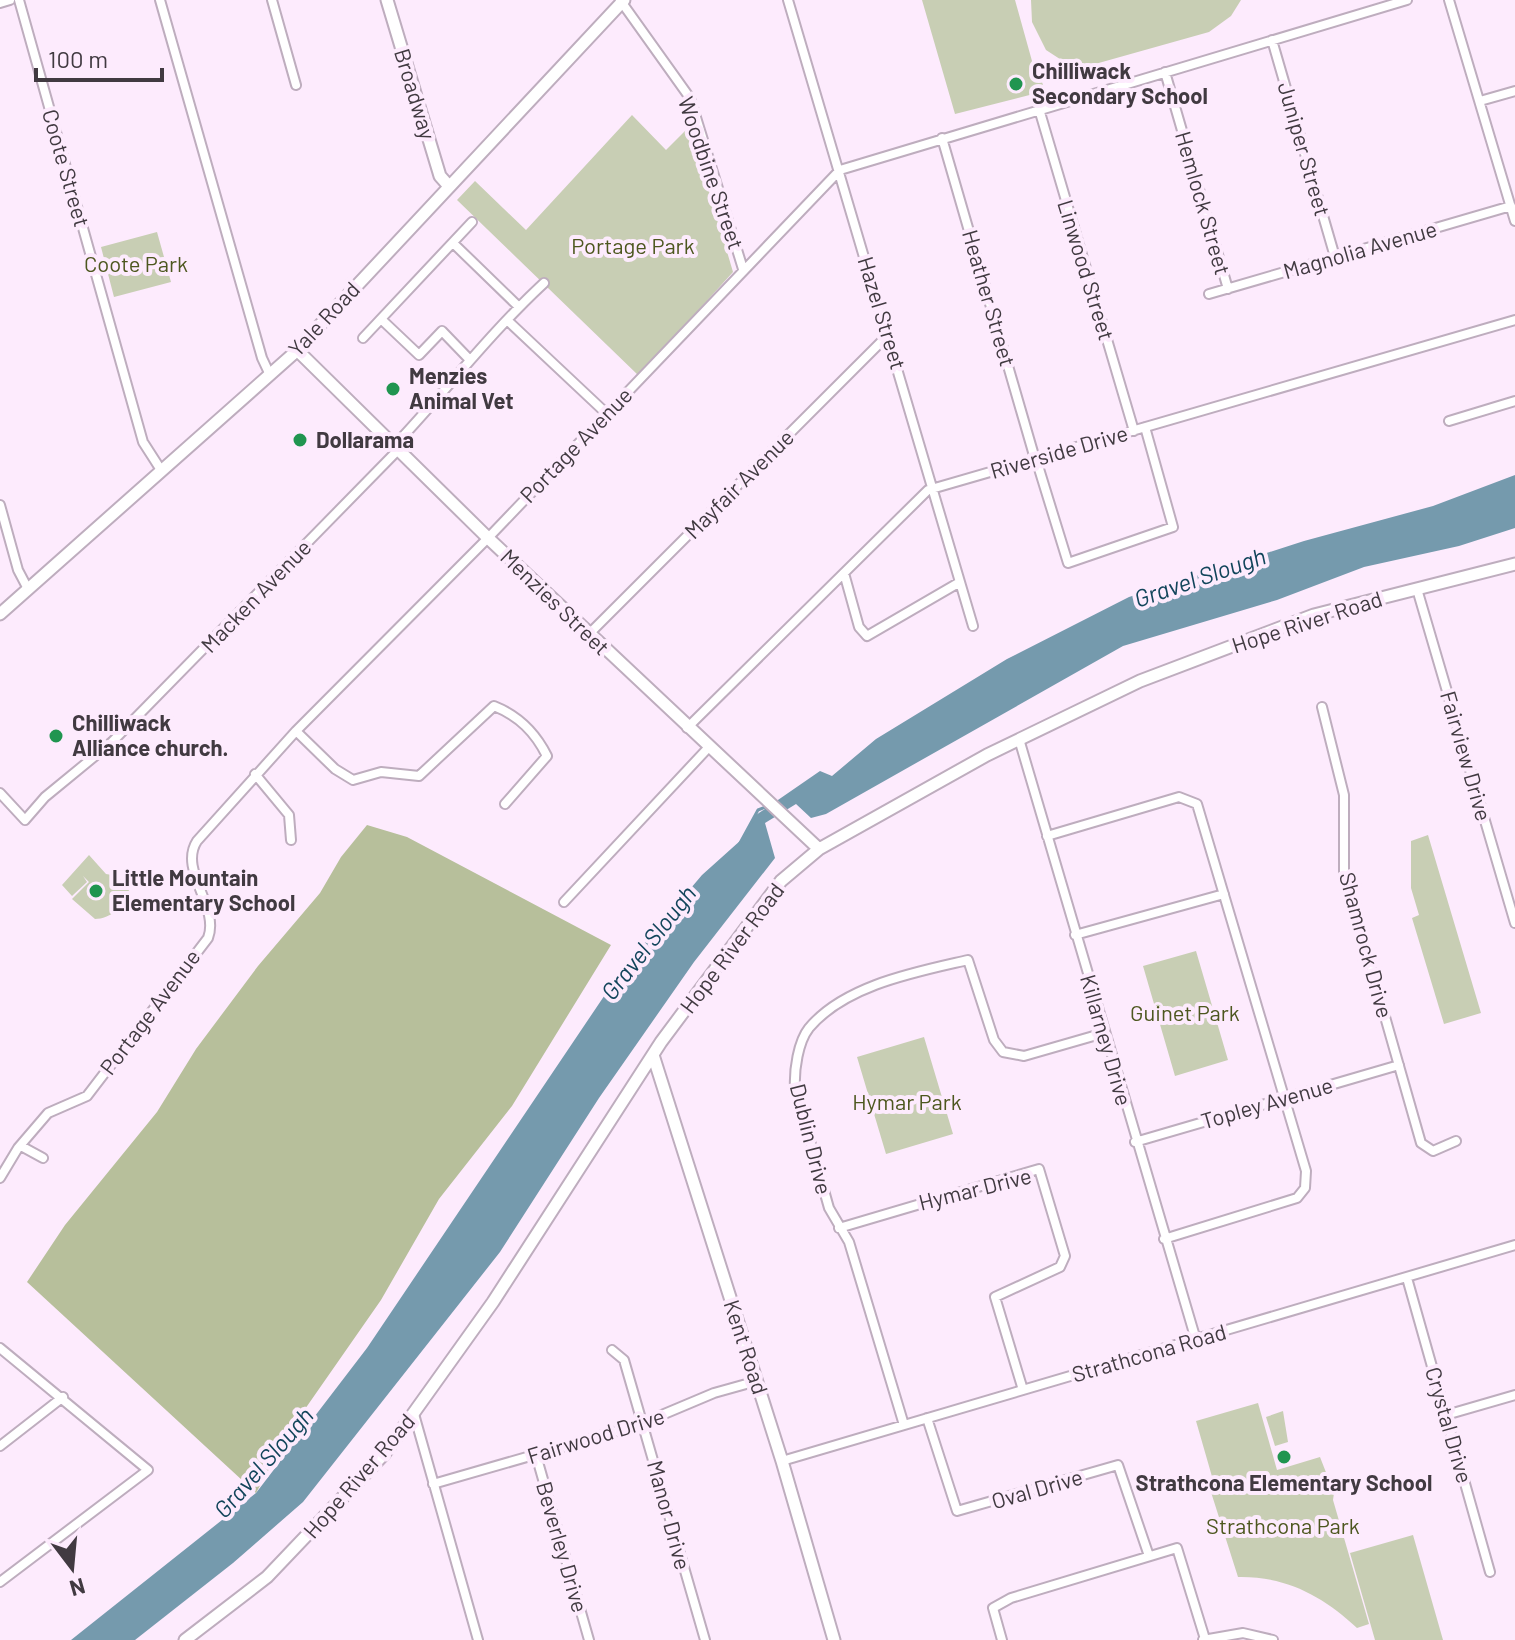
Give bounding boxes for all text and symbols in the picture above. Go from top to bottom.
scale bar [36,32,162,82]
text: 100 m [48,44,108,73]
street label: Broadway [390,45,442,142]
place label: Chilliwack Secondary School [1032,57,1208,108]
marker: Chilliwack Secondary School [1007,75,1025,93]
street label: Juniper Street [1273,79,1336,219]
street label: Woodbine Street [674,93,750,252]
street label: Coote Street [38,106,96,229]
street label: Hemlock Street [1171,128,1237,278]
street label: Linwood Street [1053,196,1121,343]
street label: Magnolia Avenue [1280,215,1440,283]
street label: Heather Street [958,226,1022,369]
park label: Portage Park [571,232,695,258]
park label: Coote Park [84,250,188,276]
street label: Hazel Street [853,253,912,372]
street label: Yale Road [282,276,364,361]
place label: Menzies Animal Vet [409,362,514,413]
marker: Menzies Animal Vet [384,380,402,398]
street label: Portage Avenue [514,381,637,507]
street label: Riverside Drive [987,419,1131,483]
street label: Mayfair Avenue [678,423,798,543]
place label: Dollarama [316,426,414,452]
marker: Dollarama [291,431,309,449]
street label: Macken Avenue [195,533,316,657]
water label: Gravel Slough [1130,541,1269,613]
street label: Menzies Street [496,543,616,660]
street label: Hope River Road [1228,585,1385,658]
street label: Fairview Drive [1436,688,1498,824]
place label: Chilliwack Alliance church. [72,709,228,760]
marker: Chilliwack Alliance church. [47,727,65,745]
place label: Little Mountain Elementary School [112,864,295,915]
street label: Shamrock Drive [1335,869,1399,1021]
street label: Hope River Road [674,877,789,1018]
water label: Gravel Slough [594,879,702,1005]
marker: Little Mountain Elementary School [87,882,105,900]
street label: Portage Avenue [94,944,205,1079]
street label: Killarney Drive [1076,971,1138,1108]
park label: Guinet Park [1130,999,1240,1025]
street label: Topley Avenue [1198,1071,1336,1133]
street label: Dublin Drive [786,1081,838,1197]
park label: Hymar Park [852,1088,962,1114]
street label: Hymar Drive [916,1161,1034,1215]
street label: Kent Road [719,1296,774,1397]
street label: Strathcona Road [1069,1318,1229,1386]
street label: Crystal Drive [1421,1364,1479,1486]
water label: Gravel Slough [207,1401,319,1523]
street label: Fairwood Drive [524,1402,667,1468]
street label: Hope River Road [297,1408,419,1543]
marker: Strathcona Elementary School [1275,1448,1293,1466]
street label: Manor Drive [643,1457,697,1572]
street label: Oval Drive [988,1463,1085,1513]
place label: Strathcona Elementary School [1136,1469,1432,1495]
street label: Beverley Drive [532,1478,594,1615]
park label: Strathcona Park [1206,1512,1360,1538]
north arrow [32,1528,112,1608]
text: N [67,1574,88,1603]

